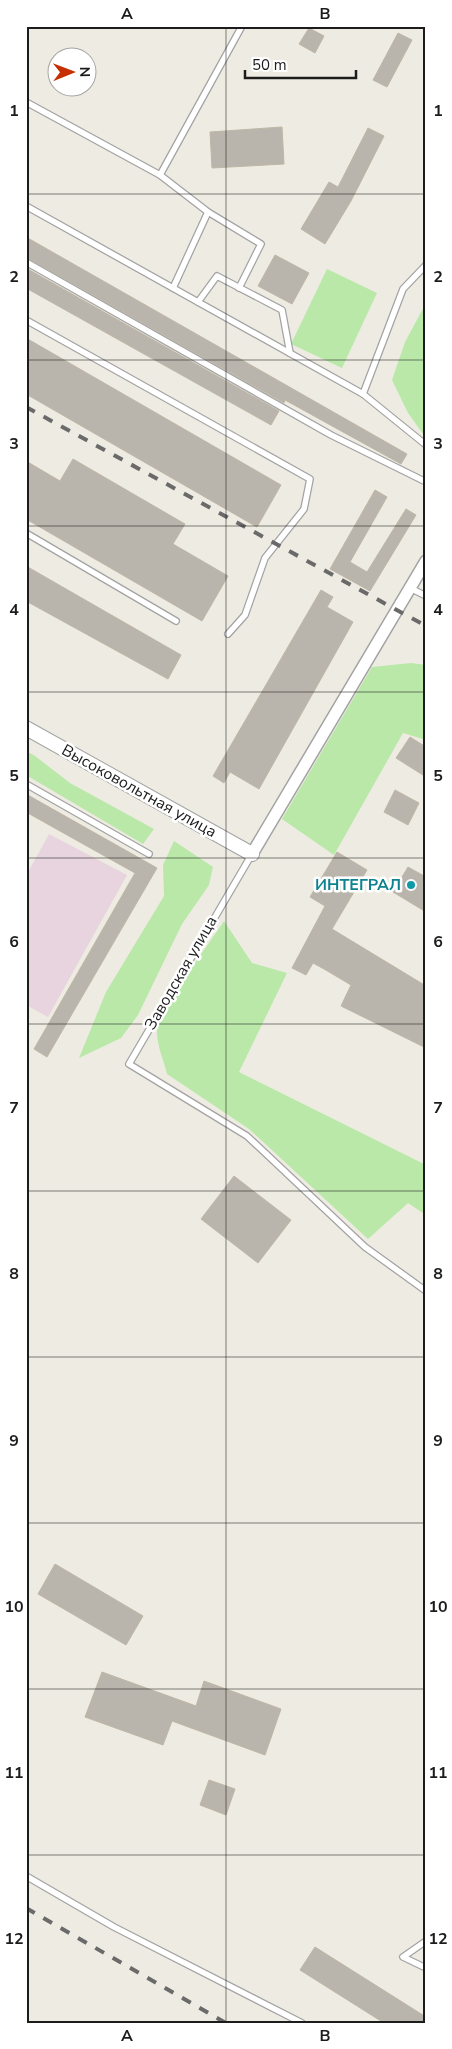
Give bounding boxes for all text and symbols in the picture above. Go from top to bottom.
text: A [121,3,133,25]
text: B [319,3,331,25]
north arrow [48,48,98,98]
scale bar [245,48,356,80]
text: 50 m [252,55,287,75]
text: N [75,66,94,77]
text: 1 [9,100,19,122]
text: 1 [433,100,443,122]
text: 2 [9,266,19,288]
text: 2 [433,266,443,288]
text: 3 [9,433,19,455]
text: 3 [433,433,443,455]
text: 4 [9,599,19,621]
text: 4 [433,599,443,621]
street label: Высоковольтная улица [58,739,220,843]
text: 5 [9,765,19,787]
text: 5 [433,765,443,787]
place label: ИНТЕГРАЛ [315,874,401,896]
marker: ИНТЕГРАЛ [405,879,417,891]
street label: Заводская улица [139,912,223,1034]
text: 6 [9,931,19,953]
text: 6 [433,931,443,953]
text: 7 [9,1097,19,1119]
text: 7 [433,1097,443,1119]
text: 8 [9,1263,19,1285]
text: 8 [433,1263,443,1285]
text: 9 [9,1430,19,1452]
text: 9 [433,1430,443,1452]
text: 10 [4,1596,24,1618]
text: 10 [428,1596,448,1618]
text: 11 [4,1762,24,1784]
text: 11 [428,1762,448,1784]
text: 12 [4,1928,24,1950]
text: 12 [428,1928,448,1950]
text: A [121,2025,133,2047]
text: B [319,2025,331,2047]

